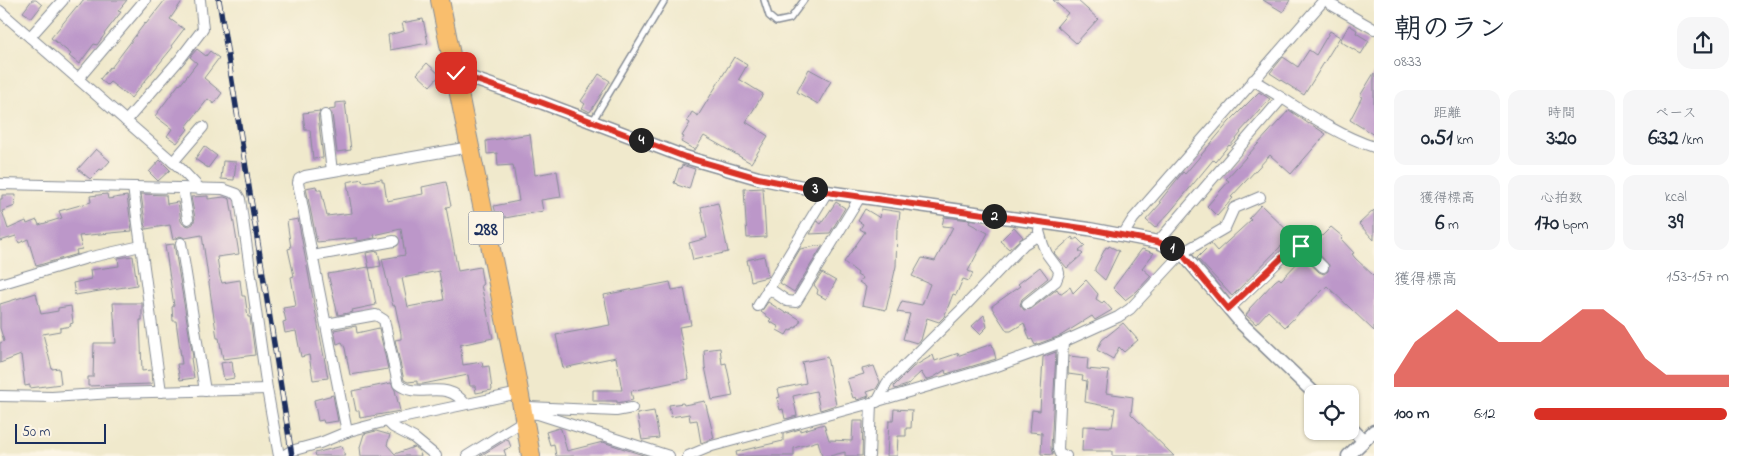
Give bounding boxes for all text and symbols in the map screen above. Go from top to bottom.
text: 朝のラン [1394,10,1506,51]
button: share [1677,17,1729,69]
text: 08:33 [1394,50,1422,74]
pin [435,52,477,94]
icon: check [442,59,470,87]
text: 距離 [1433,103,1461,124]
text: 時間 [1547,103,1575,124]
text: ペース [1655,103,1696,124]
text: 0.51 [1421,124,1453,154]
text: 3:20 [1547,124,1576,154]
text: 6:32 [1648,124,1678,154]
pin: 4 [628,128,654,152]
text: 4 [639,130,644,151]
text: km [1453,130,1473,151]
text: /km [1678,130,1703,151]
pin: 3 [802,176,828,202]
text: 3 [813,179,818,200]
text: kcal [1665,187,1687,208]
text: 獲得標高 [1419,188,1475,209]
text: 心拍数 [1540,188,1582,209]
pin: 2 [982,204,1006,228]
text: 2 [991,206,998,227]
text: 39 [1668,208,1683,238]
text: 6 [1435,209,1445,239]
text: 170 [1535,209,1559,239]
road number: 288 [468,212,504,244]
text: m [1445,215,1459,236]
text: bpm [1559,215,1588,236]
pin [1280,225,1322,267]
icon: arrive [1287,232,1315,260]
pin: 1 [1160,236,1184,260]
text: 1 [1170,238,1175,259]
text: 153–157 m [1666,265,1729,289]
text: 獲得標高 [1394,268,1458,292]
map controls [1304,385,1359,440]
button: locate [1304,385,1359,440]
text: 100 m [1394,402,1429,426]
text: 6:12 [1474,402,1495,426]
scale bar [15,421,106,444]
text: 50 m [22,422,50,443]

